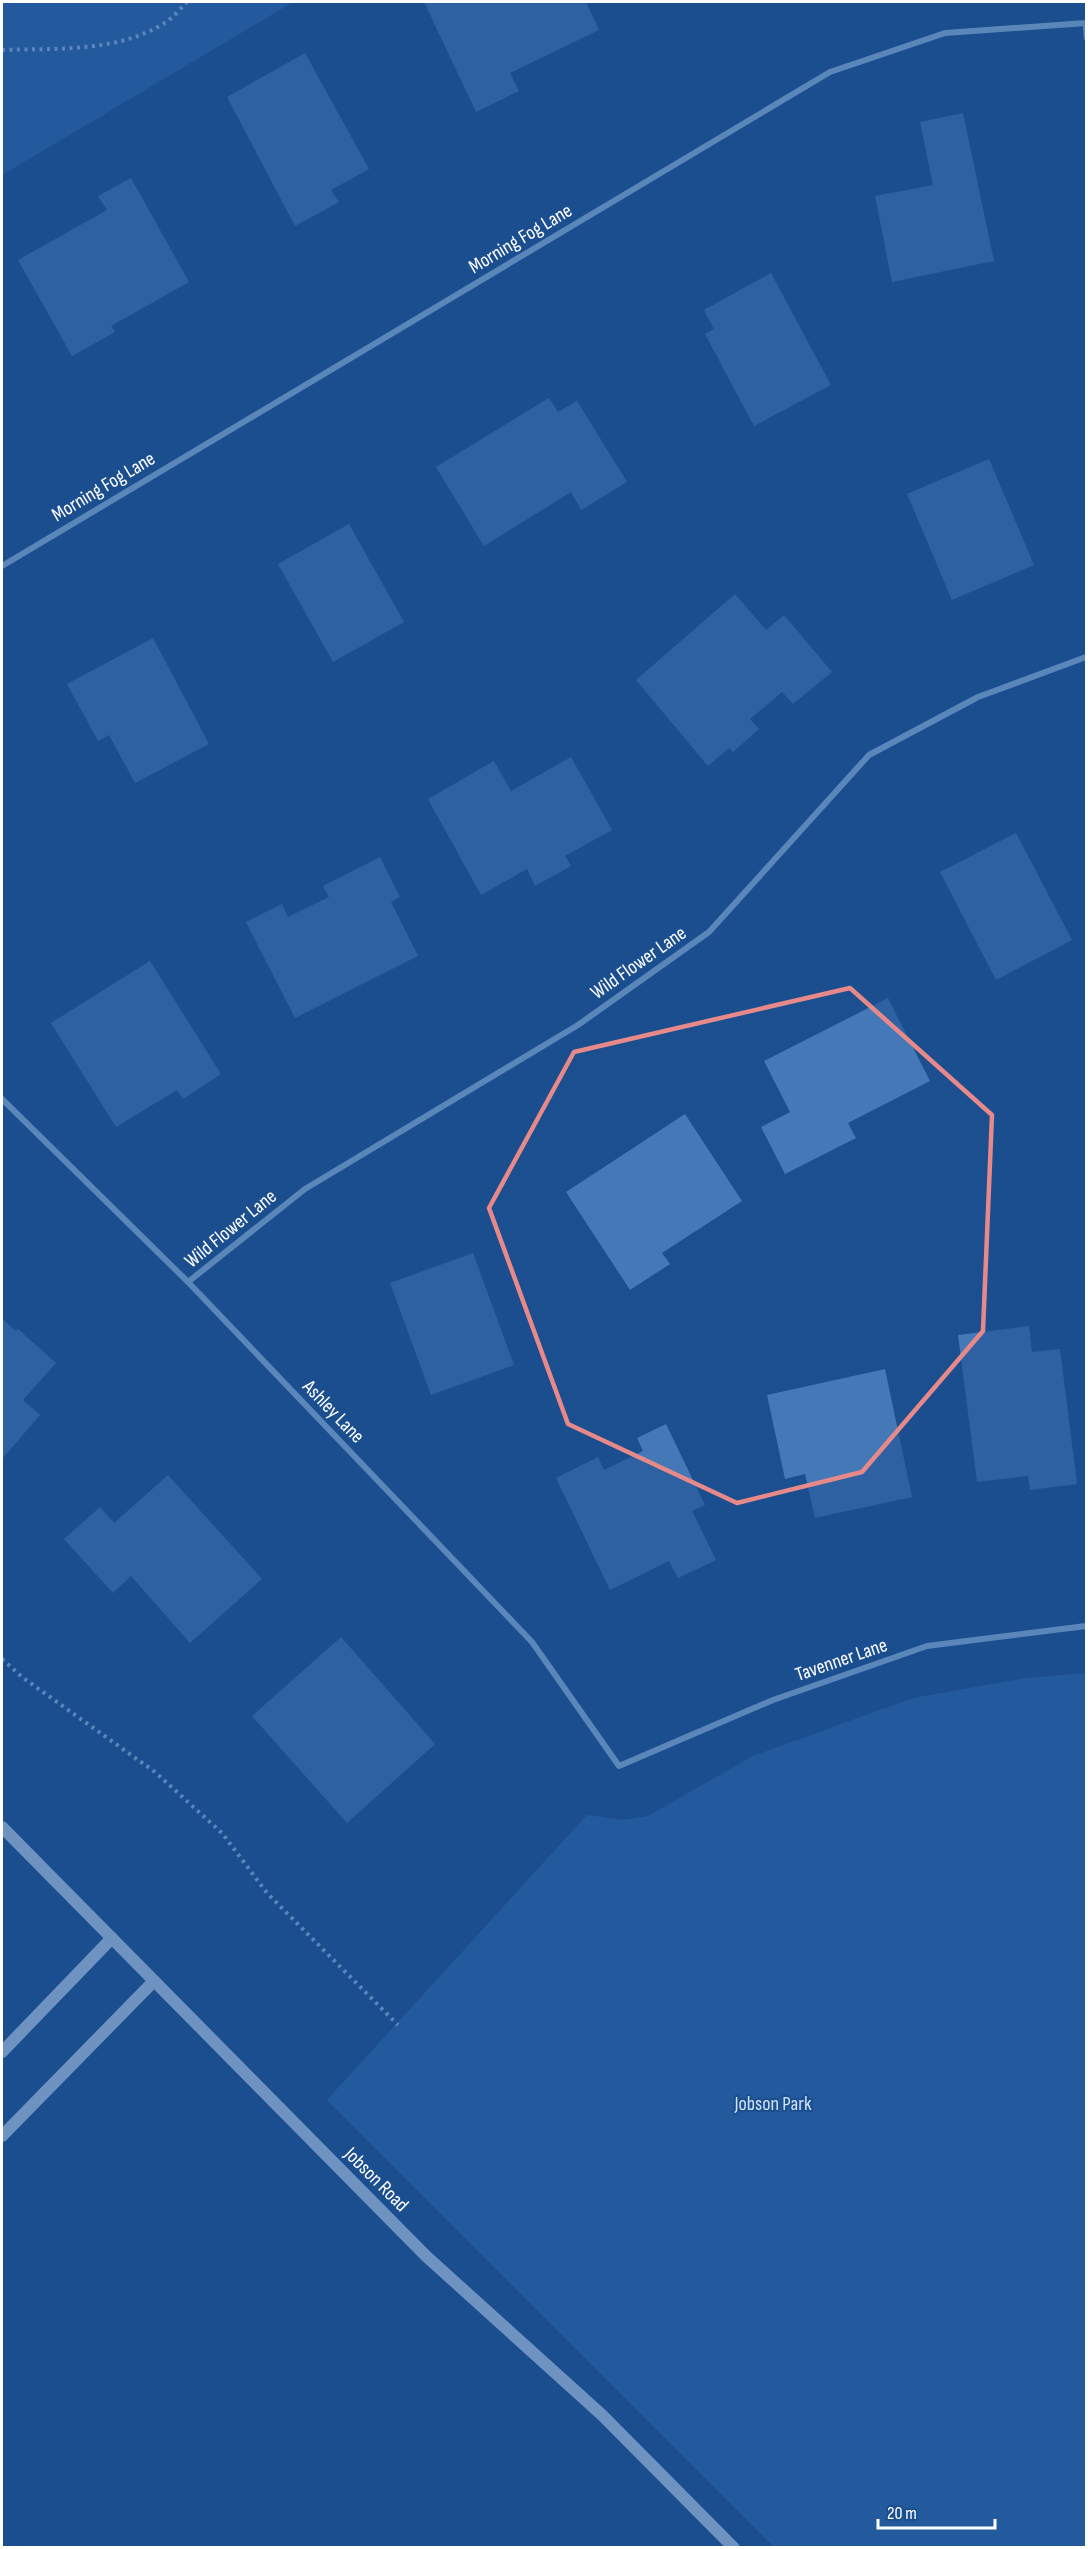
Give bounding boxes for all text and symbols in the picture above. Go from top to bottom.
street label: Morning Fog Lane [464,199,577,279]
street label: Morning Fog Lane [47,447,160,527]
street label: Wild Flower Lane [586,921,691,1005]
street label: Wild Flower Lane [180,1184,281,1273]
street label: Ashley Lane [297,1374,369,1448]
street label: Tavenner Lane [792,1633,891,1687]
park label: Jobson Park [733,2092,812,2116]
street label: Jobson Road [338,2142,414,2217]
scale bar [878,2492,995,2530]
text: 20 m [887,2503,917,2524]

